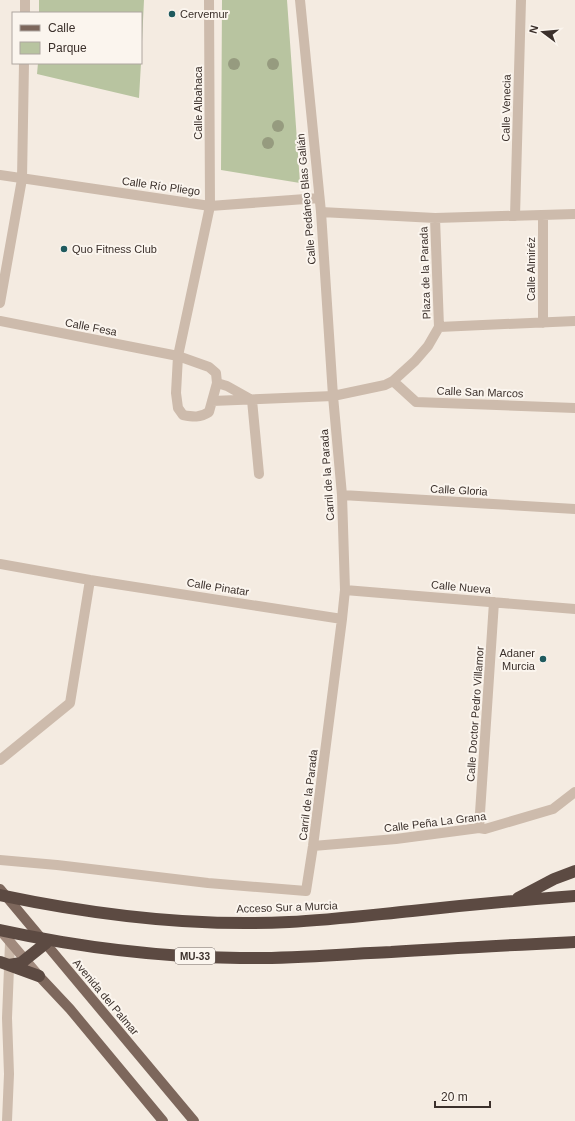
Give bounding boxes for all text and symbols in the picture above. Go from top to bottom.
place label: Cervemur [180,8,229,20]
marker: Cervemur [167,9,177,19]
legend [12,12,142,64]
north arrow [523,12,563,52]
text: Calle [48,21,76,35]
text: N [527,24,540,35]
text: Parque [48,41,87,55]
street label: Calle Albahaca [192,65,204,140]
street label: Calle Venecia [499,73,513,142]
street label: Calle Pedáneo Blas Galián [294,133,318,265]
street label: Calle Río Pliego [121,175,201,197]
street label: Plaza de la Parada [417,225,433,320]
street label: Calle Almiréz [525,237,537,301]
place label: Quo Fitness Club [72,243,157,255]
marker: Quo Fitness Club [59,244,69,254]
street label: Calle Fesa [64,316,119,338]
street label: Calle San Marcos [436,384,524,400]
street label: Carril de la Parada [318,428,336,521]
street label: Calle Gloria [430,483,489,498]
street label: Calle Pinatar [186,576,250,598]
street label: Calle Nueva [431,578,492,596]
street label: Calle Doctor Pedro Villamor [464,646,486,782]
place label: Adaner Murcia [500,647,536,672]
marker: Adaner Murcia [538,654,548,664]
street label: Carril de la Parada [296,748,320,841]
street label: Calle Peña La Grana [383,810,488,834]
street label: Acceso Sur a Murcia [236,899,339,915]
road number: MU-33 [175,948,215,964]
street label: Avenida del Palmar [71,957,141,1038]
scale bar [435,1083,490,1109]
text: 20 m [441,1090,468,1104]

